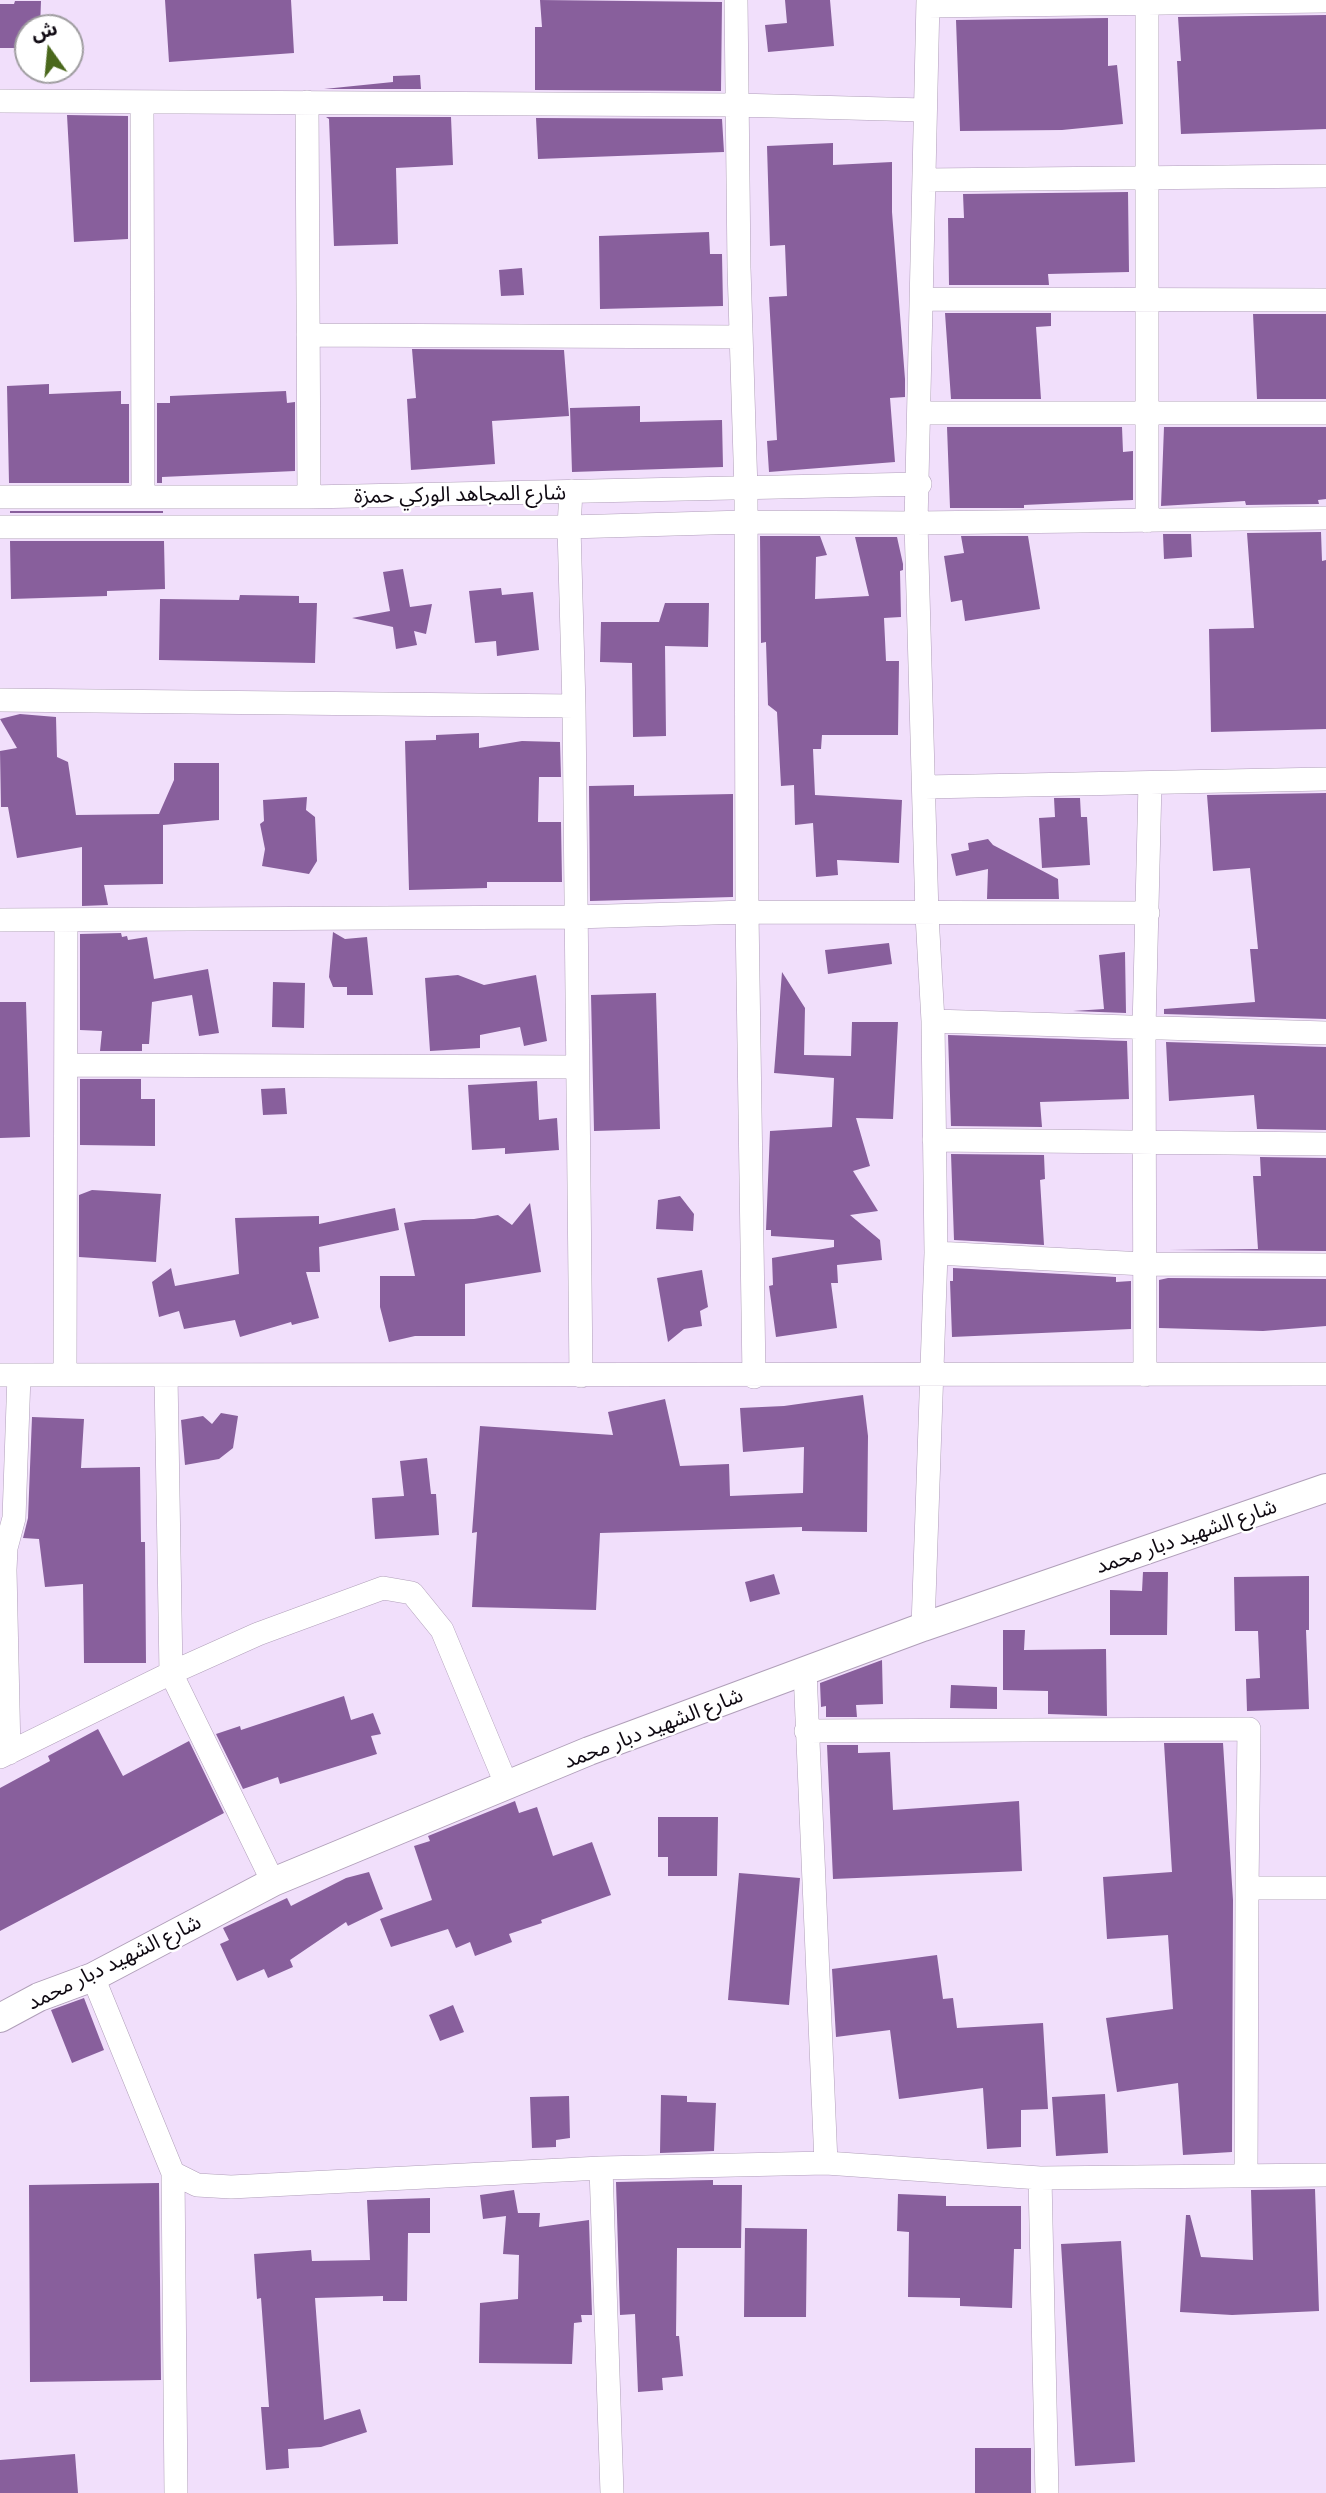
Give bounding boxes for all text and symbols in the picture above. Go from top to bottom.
north arrow [14,14,84,84]
text: ش [28,16,60,45]
street label: شارع المجاهد الوركي حمزة [354,480,566,508]
street label: شارع الشهيد دبار محمد [1092,1493,1280,1579]
street label: شارع الشهيد دبار محمد [560,1682,746,1774]
street label: شارع الشهيد دبار محمد [23,1909,205,2015]

